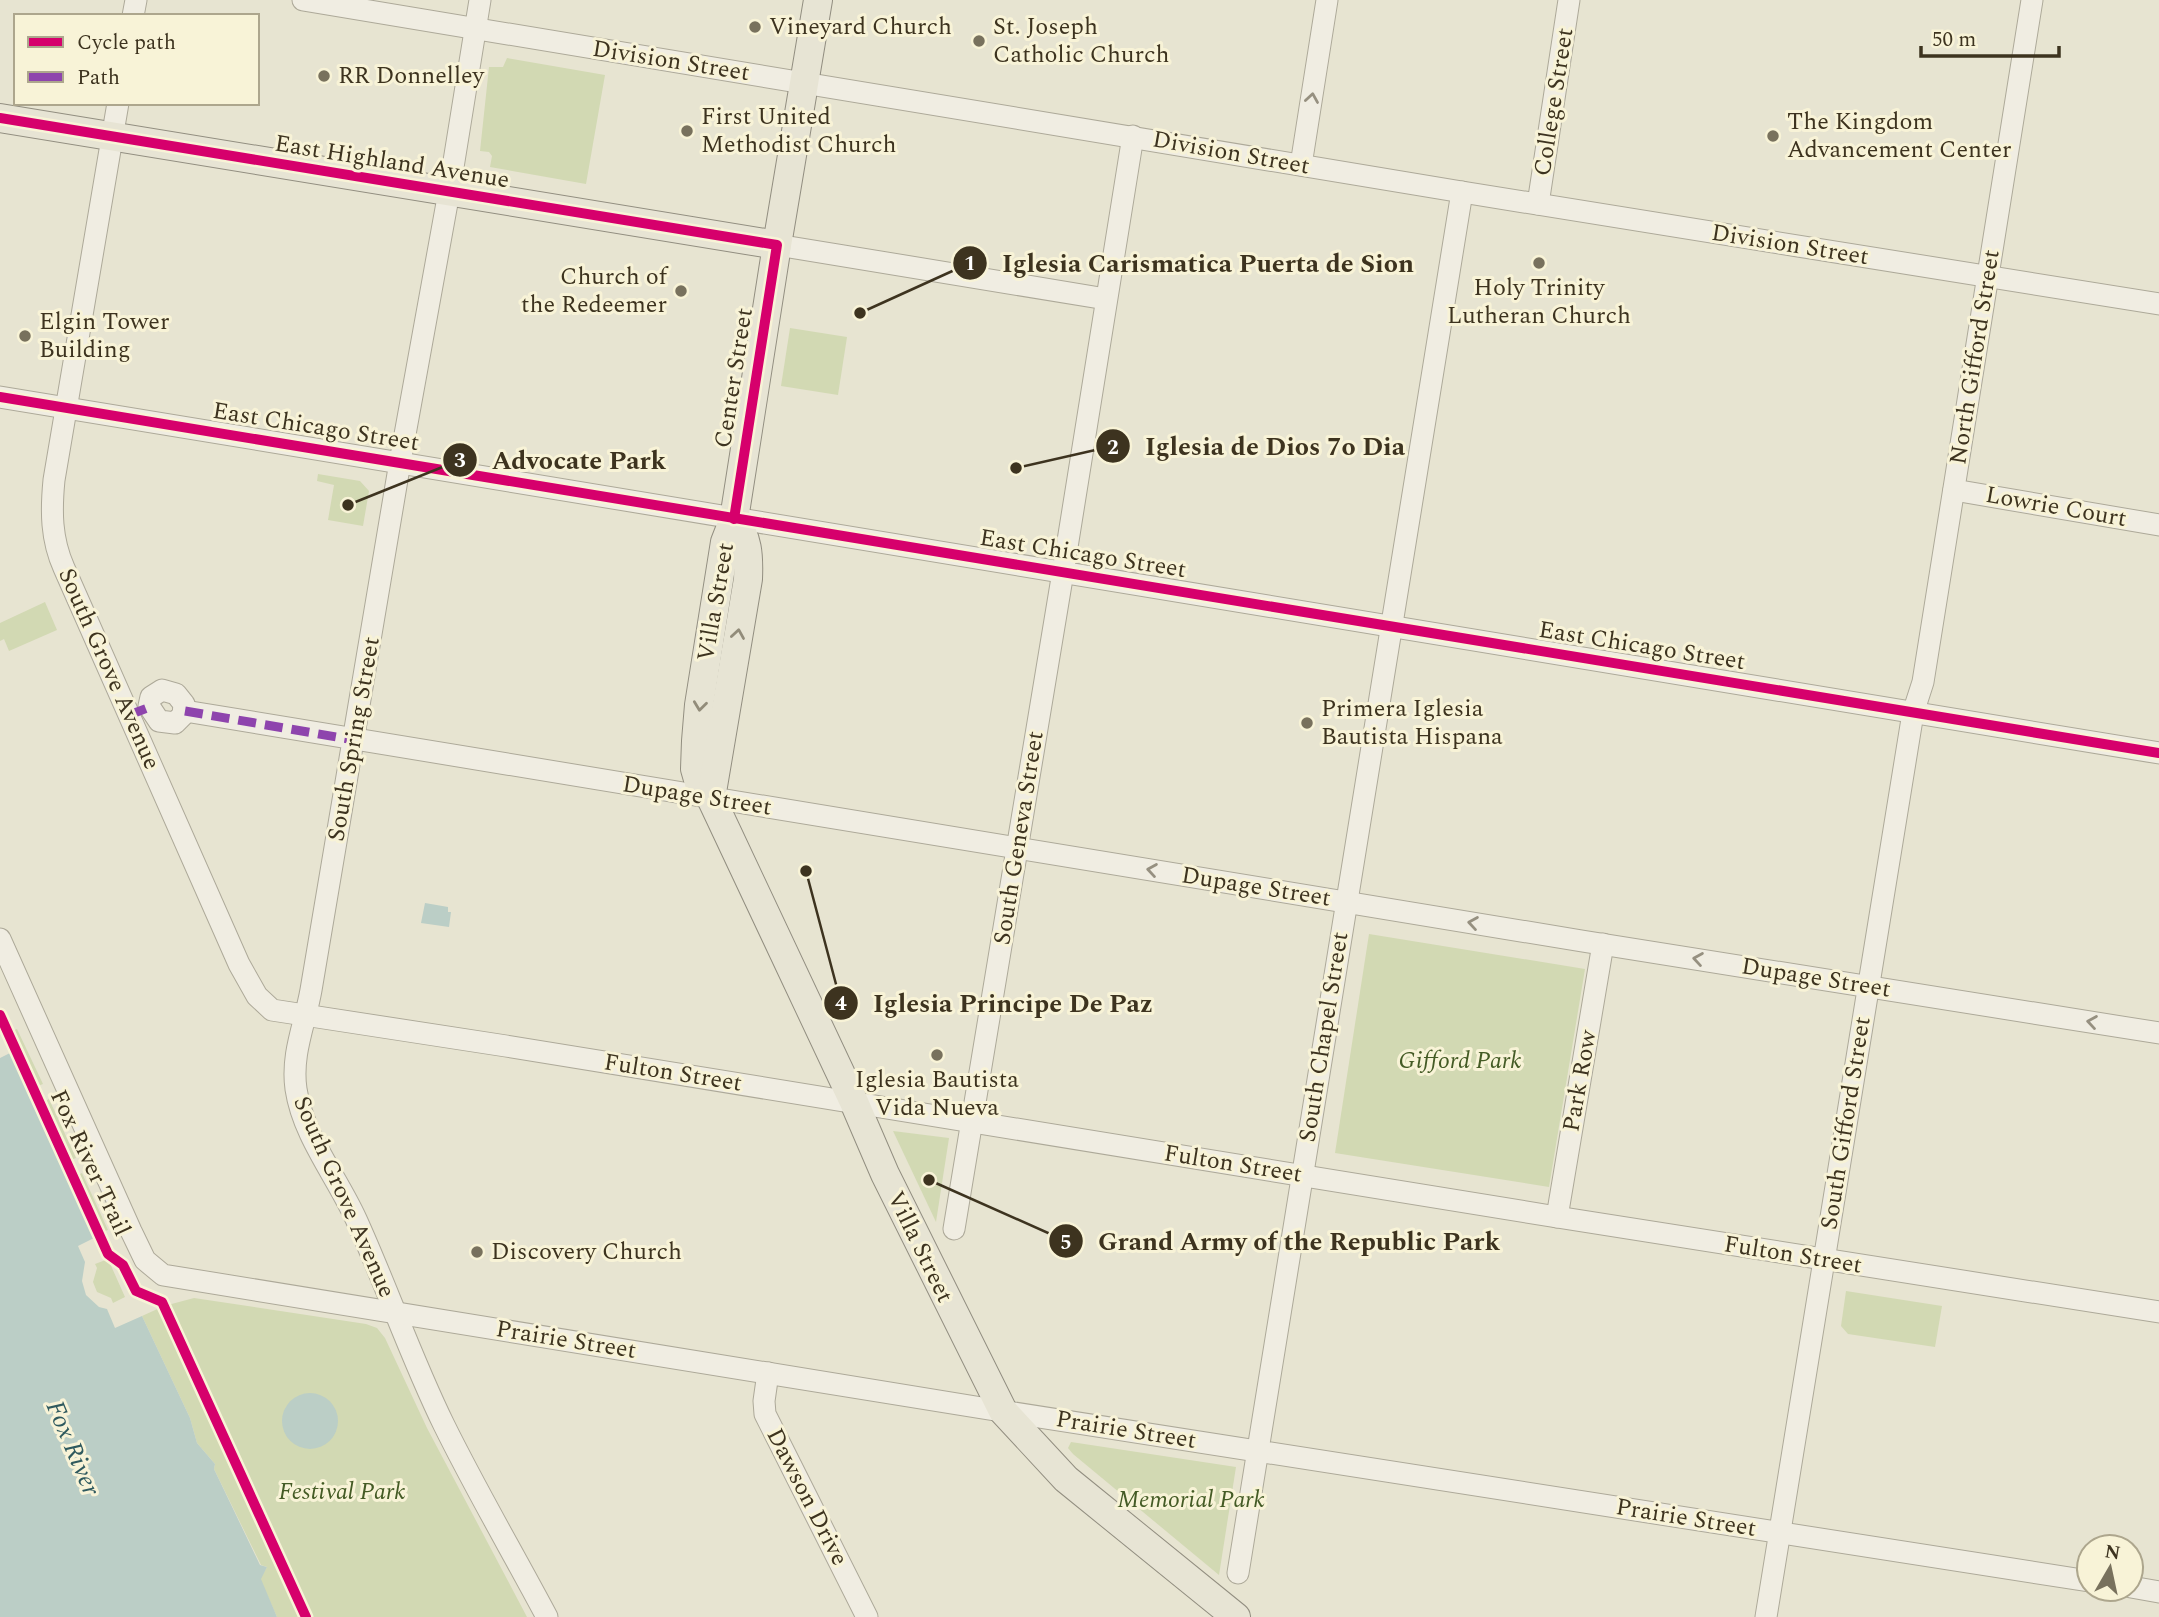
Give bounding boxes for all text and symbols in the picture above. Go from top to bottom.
place label: Vineyard Church [769,9,952,45]
place label: St. Joseph Catholic Church [993,9,1170,73]
legend [14,14,259,105]
scale bar [1921,14,2059,58]
marker: Vineyard Church [747,19,763,35]
text: 50 m [1932,24,1976,56]
street label: College Street [1525,25,1583,179]
text: Cycle path [77,27,176,59]
street label: Division Street [590,31,752,91]
marker: St. Joseph Catholic Church [971,33,987,49]
place label: RR Donnelley [338,58,486,94]
text: Path [77,62,120,94]
marker: RR Donnelley [316,68,332,84]
one-way arrow [1304,92,1319,103]
place label: First United Methodist Church [701,99,897,163]
place label: The Kingdom Advancement Center [1787,104,2012,168]
street label: Division Street [1150,121,1312,185]
marker: First United Methodist Church [679,123,695,139]
street label: East Highland Avenue [272,126,512,198]
marker: The Kingdom Advancement Center [1765,128,1781,144]
street label: Division Street [1709,215,1871,275]
callout: Iglesia Carismatica Puerta de Sion [953,240,1428,287]
text: Iglesia Carismatica Puerta de Sion [1002,244,1414,284]
street label: North Gifford Street [1940,247,2010,467]
text: 1 [964,248,976,280]
marker: Holy Trinity Lutheran Church [1531,255,1547,271]
place label: Church of the Redeemer [521,259,669,323]
place label: Holy Trinity Lutheran Church [1447,270,1631,334]
marker: Church of the Redeemer [673,283,689,299]
place label: Elgin Tower Building [39,304,169,368]
street label: Center Street [705,305,763,451]
marker: Elgin Tower Building [17,328,33,344]
street label: East Chicago Street [210,393,422,461]
callout: Iglesia de Dios 7o Dia [1096,423,1419,470]
text: Iglesia de Dios 7o Dia [1145,427,1406,467]
text: 2 [1107,432,1119,464]
callout: Advocate Park [442,436,680,483]
text: Advocate Park [492,441,667,481]
text: 3 [454,445,466,477]
street label: Lowrie Court [1983,477,2129,537]
street label: East Chicago Street [977,520,1189,588]
street label: Villa Street [688,540,744,664]
street label: South Grove Avenue [48,562,170,776]
street label: East Chicago Street [1536,612,1748,680]
one-way arrow [730,628,745,640]
street label: South Spring Street [318,634,390,844]
place label: Primera Iglesia Bautista Hispana [1321,691,1503,755]
one-way arrow [692,700,707,712]
marker: Primera Iglesia Bautista Hispana [1299,715,1315,731]
street label: South Geneva Street [984,729,1054,947]
street label: Dupage Street [620,766,774,826]
street label: Dupage Street [1179,857,1333,917]
one-way arrow [1146,863,1158,878]
one-way arrow [1467,916,1479,931]
street label: South Chapel Street [1290,929,1358,1145]
street label: Dupage Street [1739,948,1893,1008]
one-way arrow [1692,952,1703,967]
callout: Iglesia Principe De Paz [824,979,1167,1026]
text: Iglesia Principe De Paz [873,984,1153,1024]
text: 4 [835,988,847,1020]
street label: South Gifford Street [1811,1014,1881,1232]
one-way arrow [2086,1015,2097,1030]
street label: Park Row [1553,1027,1607,1135]
park label: Gifford Park [1399,1043,1521,1079]
street label: Fulton Street [601,1044,745,1102]
marker: Iglesia Bautista Vida Nueva [929,1047,945,1063]
place label: Iglesia Bautista Vida Nueva [855,1062,1019,1126]
street label: Fox River Trail [40,1084,140,1242]
street label: South Grove Avenue [283,1090,405,1304]
street label: Fulton Street [1161,1135,1305,1193]
street label: Villa Street [877,1185,963,1309]
callout: Grand Army of the Republic Park [1049,1218,1514,1265]
text: Grand Army of the Republic Park [1098,1222,1500,1262]
street label: Fulton Street [1721,1226,1865,1284]
text: 5 [1060,1227,1072,1259]
place label: Discovery Church [491,1234,682,1270]
marker: Discovery Church [469,1244,485,1260]
street label: Prairie Street [493,1311,639,1369]
water label: Fox River [35,1394,111,1503]
street label: Prairie Street [1053,1401,1199,1459]
street label: Dawson Drive [757,1422,857,1572]
park label: Festival Park [279,1474,405,1510]
park label: Memorial Park [1117,1482,1265,1518]
street label: Prairie Street [1613,1489,1759,1547]
north arrow [2075,1533,2145,1603]
text: N [2102,1537,2122,1568]

